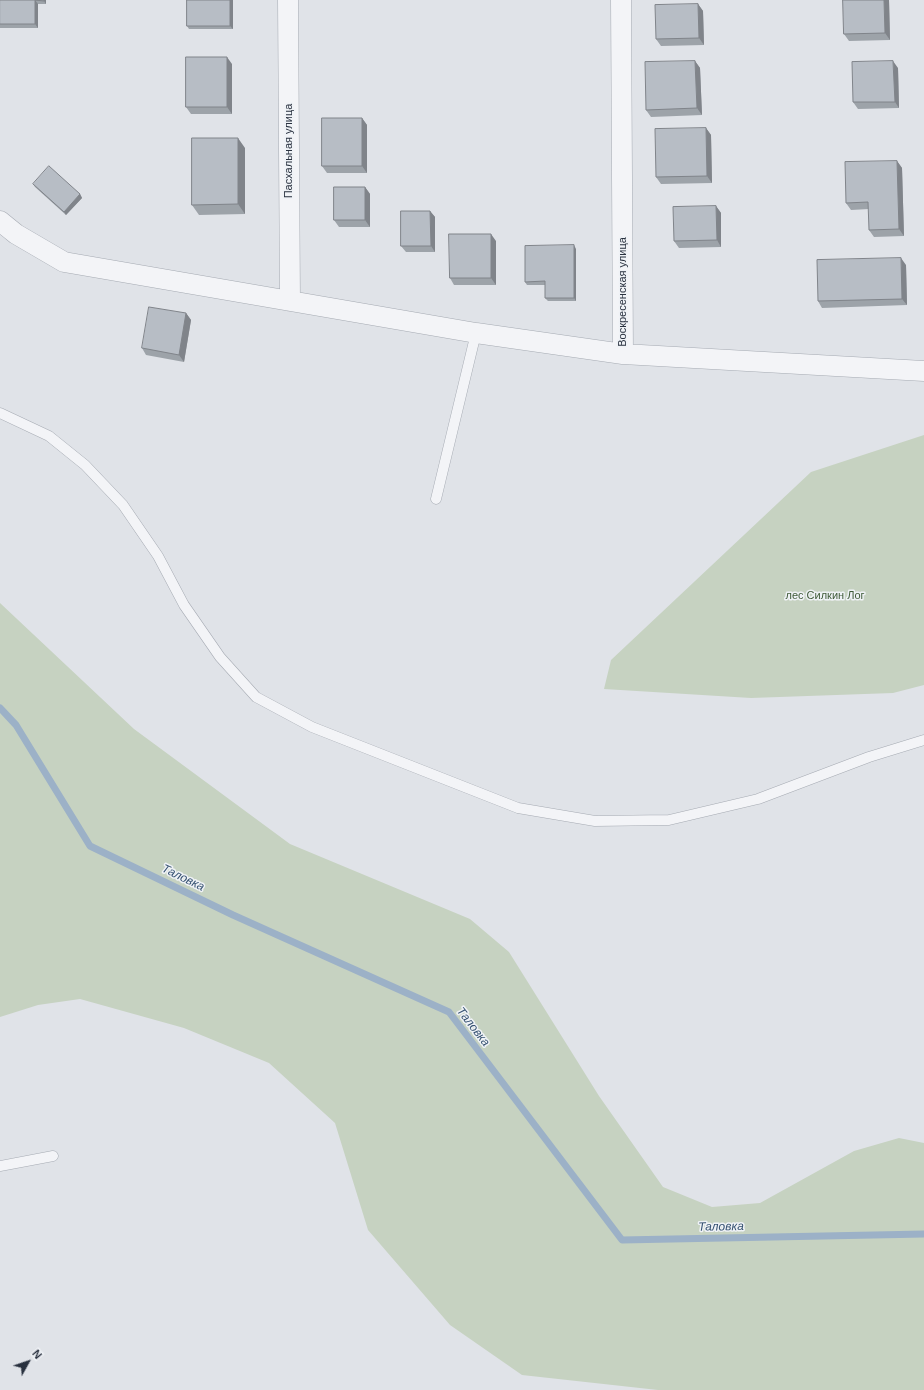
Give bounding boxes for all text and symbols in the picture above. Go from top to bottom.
street label: Пасхальная улица [282,104,296,198]
street label: Воскресенская улица [616,237,630,347]
park label: лес Силкин Лог [785,589,865,603]
water label: Таловка [159,862,207,894]
water label: Таловка [453,1005,493,1049]
water label: Таловка [698,1219,744,1235]
north arrow [8,1342,48,1382]
text: N [30,1347,44,1361]

